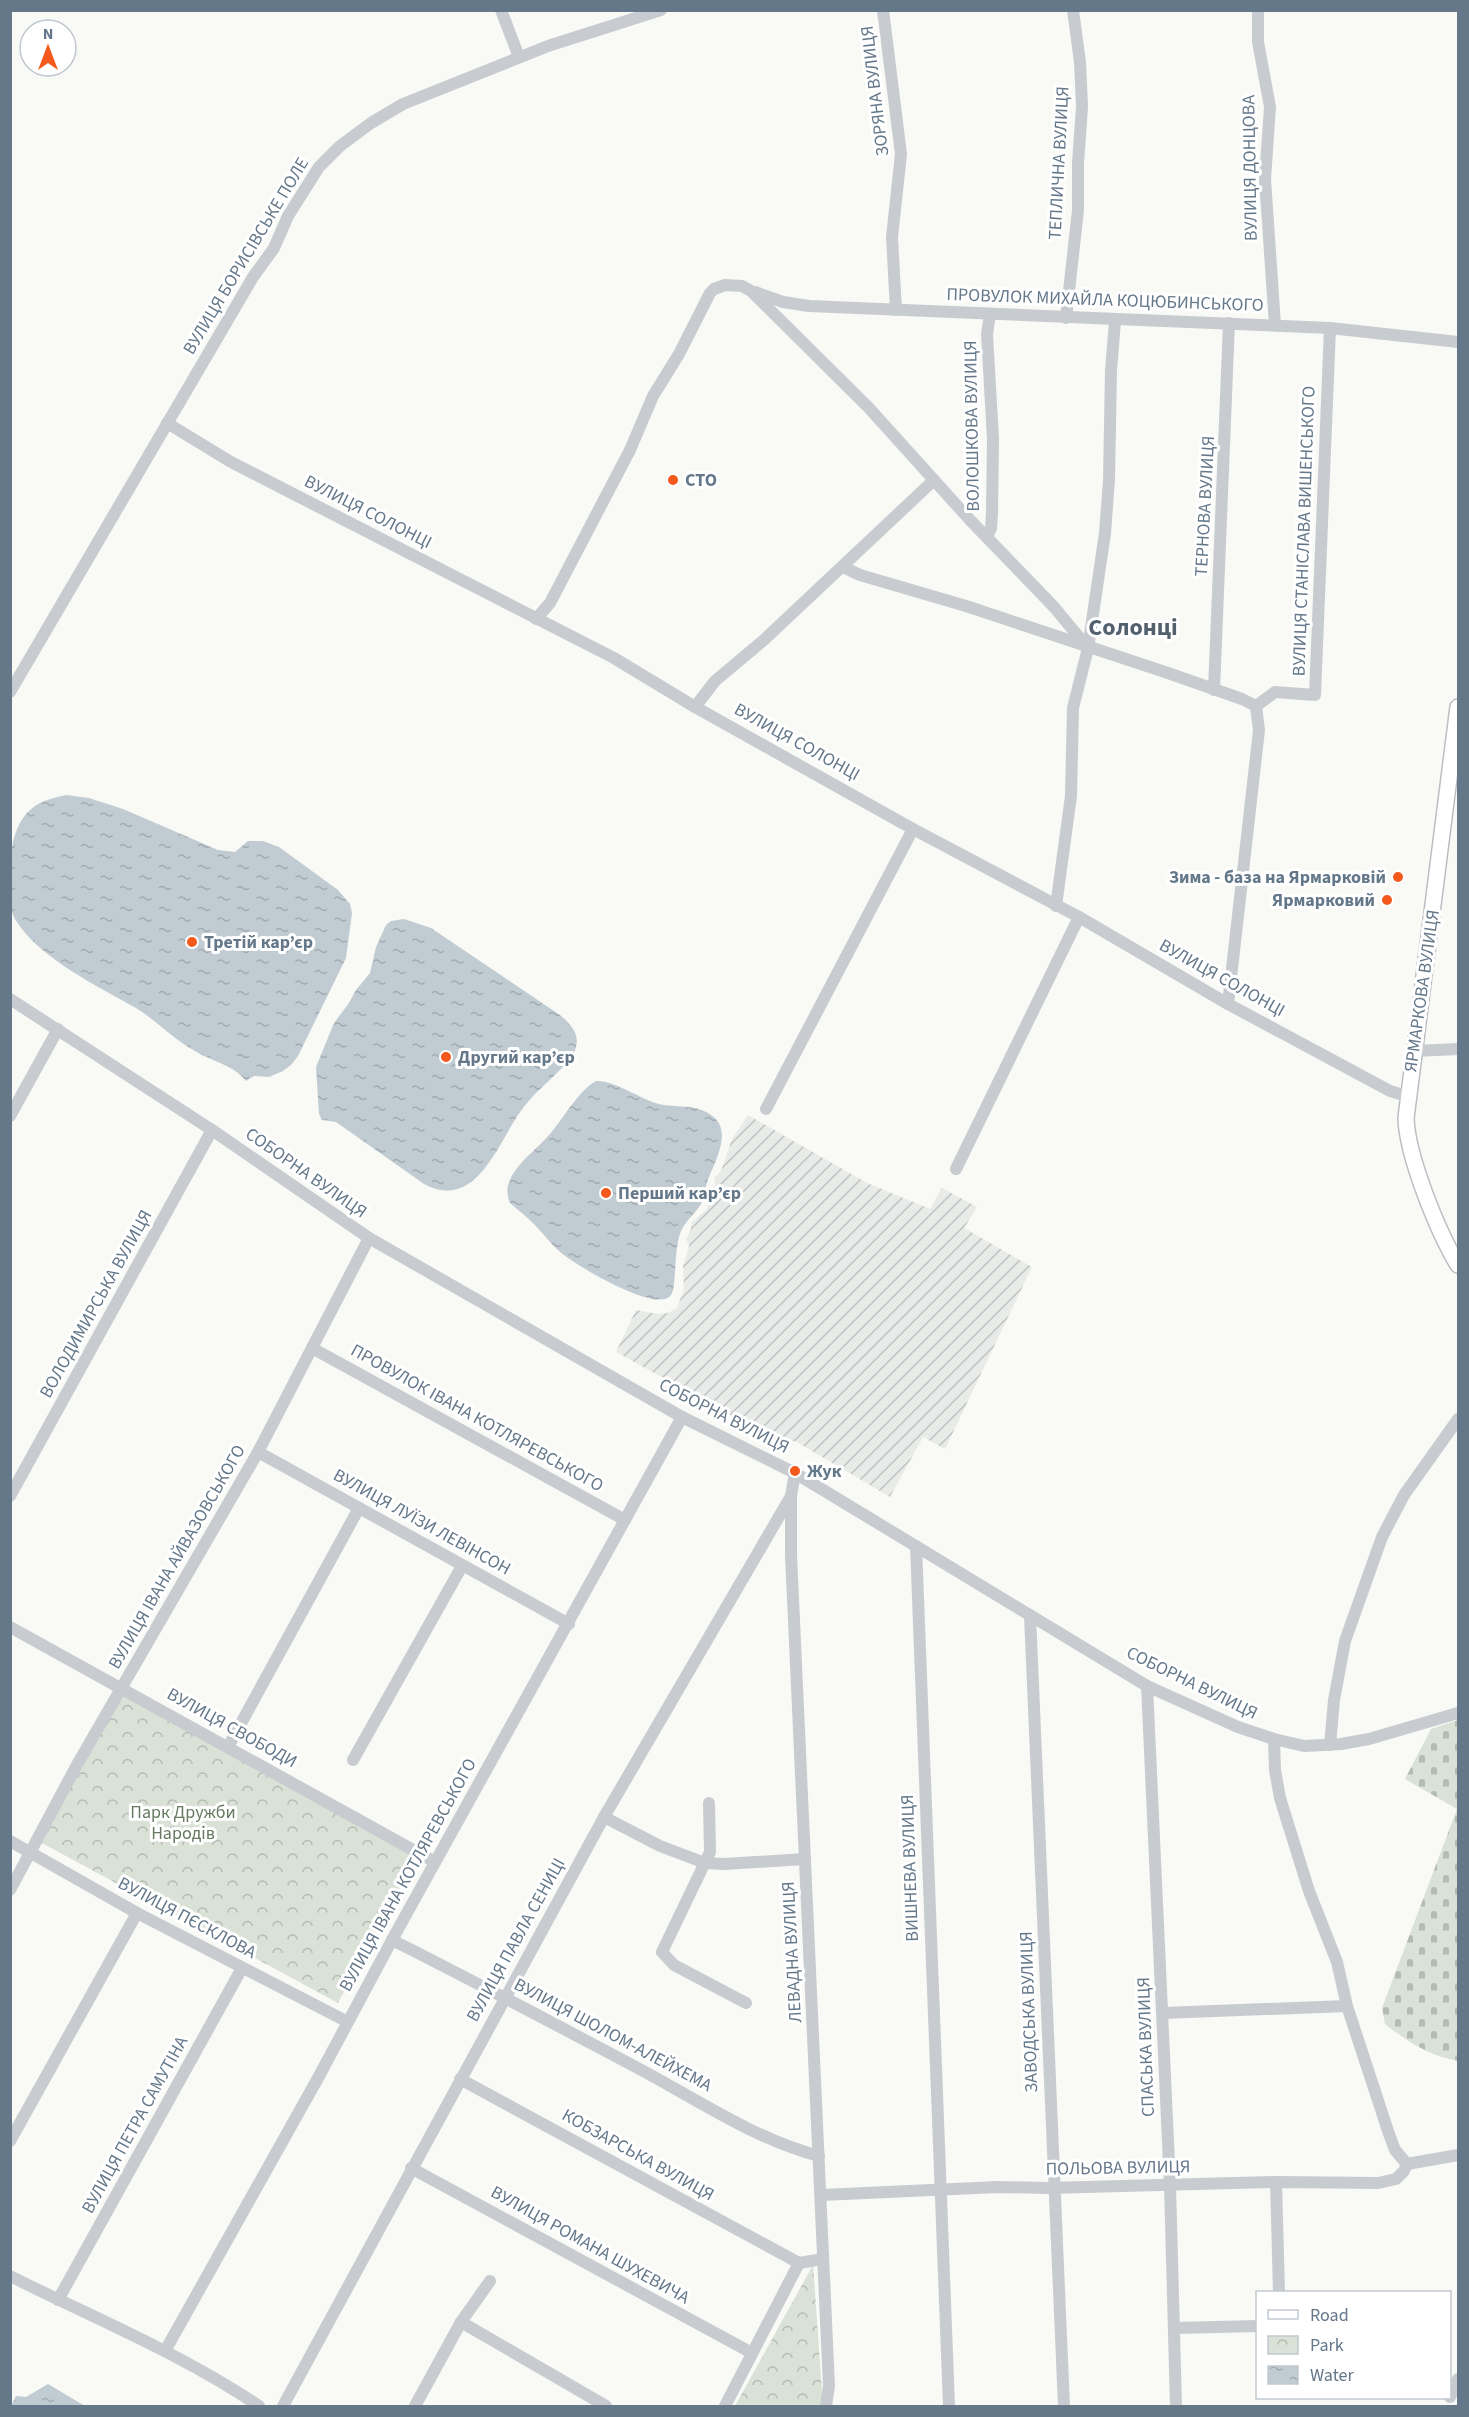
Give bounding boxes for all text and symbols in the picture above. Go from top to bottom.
north arrow [18,18,78,78]
text: N [43,23,53,45]
street label: ЗОРЯНА ВУЛИЦЯ [855,24,895,158]
street label: ТЕПЛИЧНА ВУЛИЦЯ [1042,86,1076,240]
street label: ВУЛИЦЯ ДОНЦОВА [1236,94,1264,241]
street label: ВУЛИЦЯ БОРИСІВСЬКЕ ПОЛЕ [177,153,315,359]
street label: ПРОВУЛОК МИХАЙЛА КОЦЮБИНСЬКОГО [946,282,1264,318]
street label: ВОЛОШКОВА ВУЛИЦЯ [958,340,986,512]
street label: ВУЛИЦЯ СТАНІСЛАВА ВИШЕНСЬКОГО [1286,385,1322,677]
street label: ТЕРНОВА ВУЛИЦЯ [1189,435,1221,577]
place label: СТО [685,468,717,493]
street label: ВУЛИЦЯ СОЛОНЦІ [300,469,436,555]
marker: СТО [666,473,680,487]
district label: Солонці [1088,610,1178,645]
street label: ВУЛИЦЯ СОЛОНЦІ [730,697,864,787]
place label: Зима - база на Ярмарковій [1169,865,1386,890]
marker: Зима - база на Ярмарковій [1391,870,1405,884]
place label: Ярмарковий [1272,888,1375,913]
marker: Ярмарковий [1380,893,1394,907]
street label: ЯРМАРКОВА ВУЛИЦЯ [1398,908,1446,1074]
place label: Третій кар’єр [204,930,313,955]
street label: ВУЛИЦЯ СОЛОНЦІ [1155,933,1289,1023]
marker: Третій кар’єр [185,935,199,949]
place label: Другий кар’єр [458,1045,575,1070]
marker: Другий кар’єр [439,1050,453,1064]
street label: СОБОРНА ВУЛИЦЯ [240,1122,372,1224]
place label: Перший кар’єр [618,1181,741,1206]
marker: Перший кар’єр [599,1186,613,1200]
street label: ВОЛОДИМИРСЬКА ВУЛИЦЯ [34,1205,158,1403]
street label: ПРОВУЛОК ІВАНА КОТЛЯРЕВСЬКОГО [346,1338,608,1498]
street label: СОБОРНА ВУЛИЦЯ [654,1372,794,1460]
street label: ВУЛИЦЯ ІВАНА АЙВАЗОВСЬКОГО [102,1440,252,1674]
place label: Жук [807,1459,842,1484]
street label: ВУЛИЦЯ ЛУЇЗИ ЛЕВІНСОН [329,1463,515,1581]
marker: Жук [788,1464,802,1478]
street label: СОБОРНА ВУЛИЦЯ [1122,1640,1262,1726]
street label: ВУЛИЦЯ СВОБОДИ [162,1682,302,1774]
street label: ВУЛИЦЯ ІВАНА КОТЛЯРЕВСЬКОГО [333,1754,483,1996]
street label: ВИШНЕВА ВУЛИЦЯ [895,1794,925,1942]
park label: Парк Дружби Народів [130,1800,236,1846]
street label: ВУЛИЦЯ ПАВЛА СЕНИЦІ [461,1854,571,2026]
street label: ВУЛИЦЯ ПЄСКЛОВА [113,1871,261,1965]
street label: ЛЕВАДНА ВУЛИЦЯ [776,1881,808,2023]
street label: ЗАВОДСЬКА ВУЛИЦЯ [1014,1931,1044,2093]
street label: ВУЛИЦЯ ШОЛОМ-АЛЕЙХЕМА [510,1972,717,2098]
street label: СПАСЬКА ВУЛИЦЯ [1131,1977,1161,2117]
street label: ВУЛИЦЯ ПЕТРА САМУТІНА [76,2032,194,2218]
street label: КОБЗАРСЬКА ВУЛИЦЯ [557,2103,719,2207]
street label: ПОЛЬОВА ВУЛИЦЯ [1045,2154,1191,2182]
street label: ВУЛИЦЯ РОМАНА ШУХЕВИЧА [486,2180,694,2310]
legend [1256,2291,1451,2399]
text: Road [1310,2303,1349,2328]
text: Park [1310,2333,1344,2358]
text: Water [1310,2363,1354,2388]

